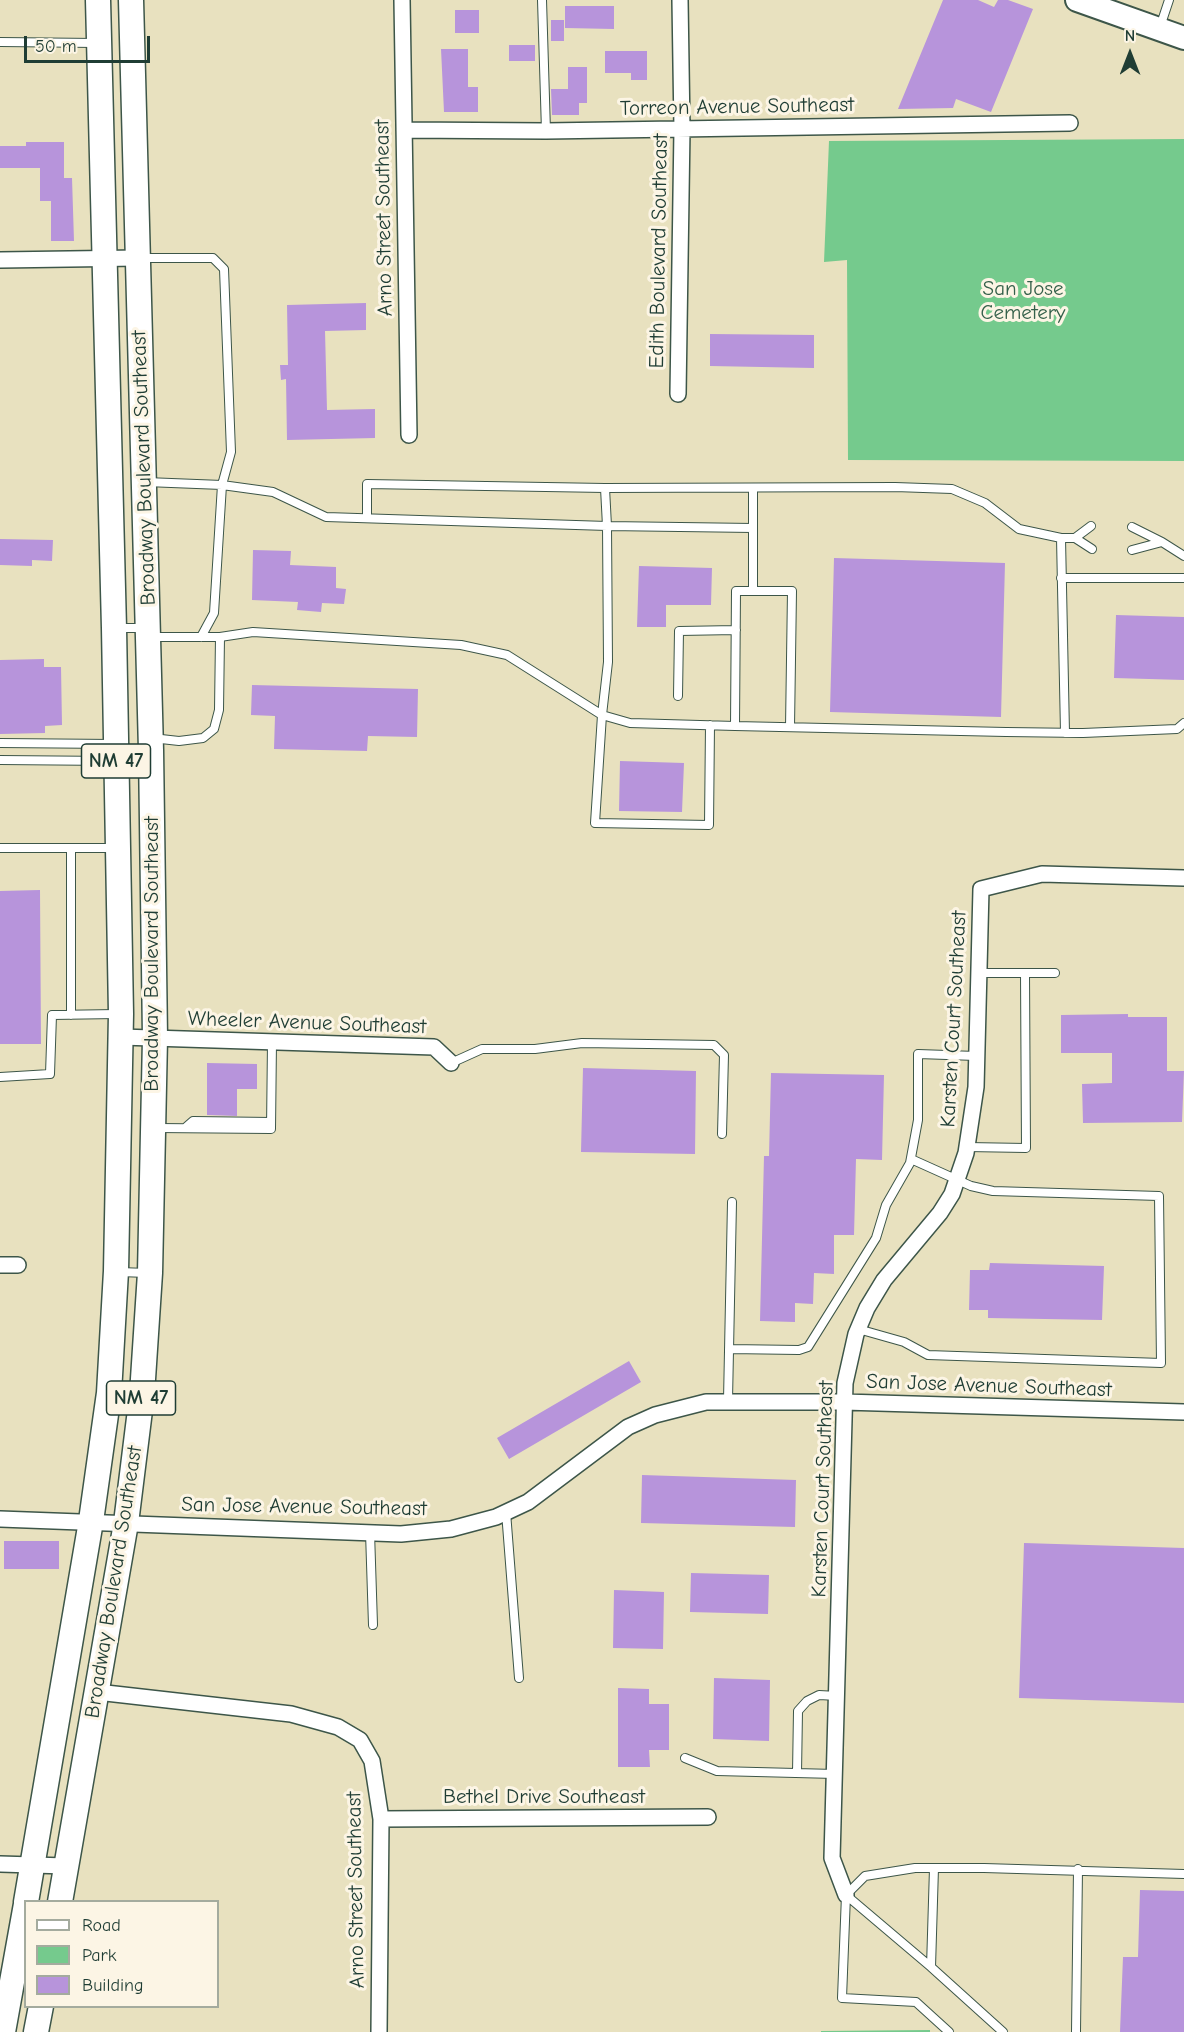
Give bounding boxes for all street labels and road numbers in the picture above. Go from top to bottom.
street label: Torreon Avenue Southeast [620,92,854,122]
street label: Arno Street Southeast [370,119,398,317]
street label: Edith Boulevard Southeast [644,133,674,369]
street label: Broadway Boulevard Southeast [127,330,161,606]
road number: NM 47 [82,744,150,778]
street label: Broadway Boulevard Southeast [139,816,165,1092]
street label: Karsten Court Southeast [936,910,972,1128]
street label: Wheeler Avenue Southeast [187,1006,427,1040]
street label: San Jose Avenue Southeast [866,1369,1112,1403]
street label: Karsten Court Southeast [807,1380,839,1598]
road number: NM 47 [106,1381,176,1415]
street label: Broadway Boulevard Southeast [80,1444,148,1720]
street label: San Jose Avenue Southeast [181,1492,427,1522]
street label: Bethel Drive Southeast [443,1784,645,1810]
street label: Arno Street Southeast [342,1791,370,1989]

